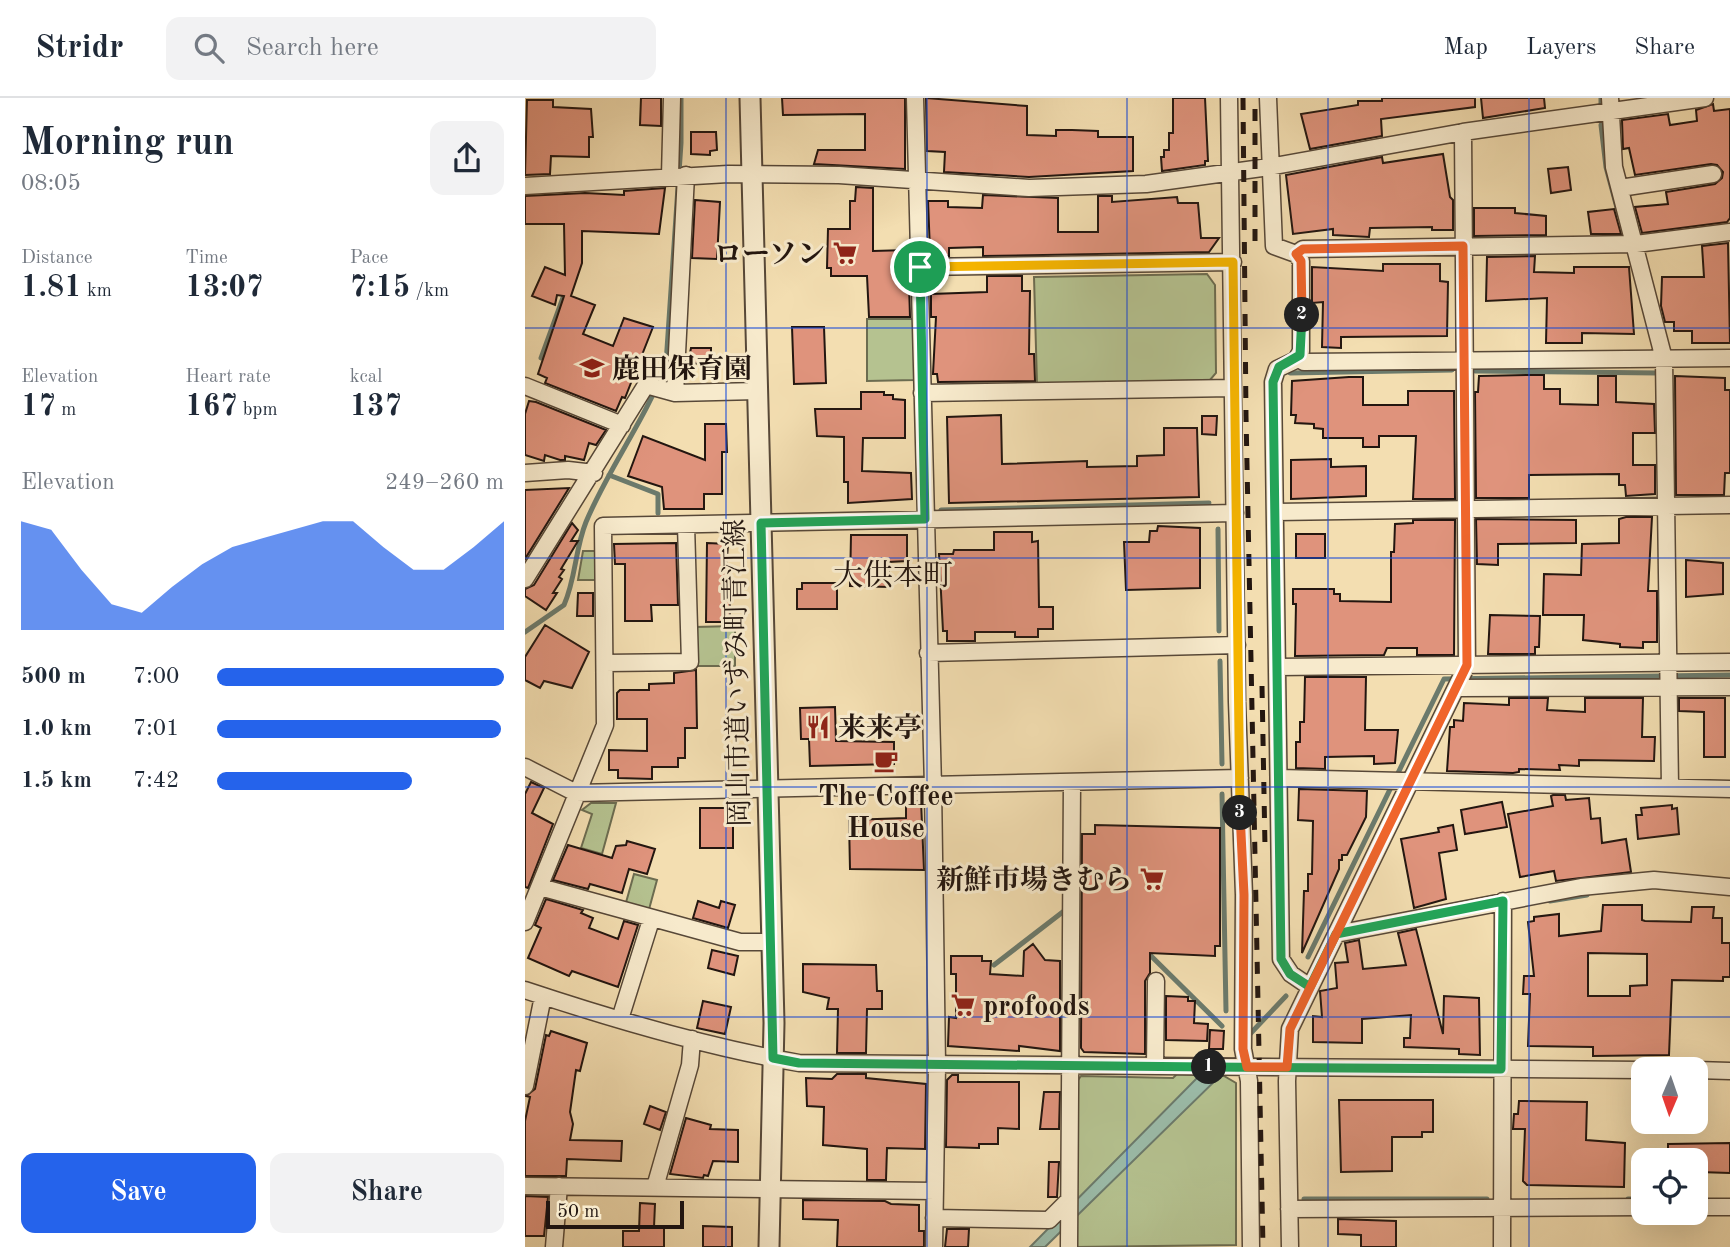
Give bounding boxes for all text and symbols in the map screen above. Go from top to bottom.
search box [166,17,656,80]
icon: search [190,29,228,67]
text: Stridr [35,32,124,65]
text: Search here [246,35,379,61]
text: Map [1444,36,1488,60]
text: Layers [1526,36,1596,60]
text: Share [1634,36,1695,60]
button: share [430,121,504,195]
text: Morning run [21,125,234,163]
text: 08:05 [21,172,81,195]
pin [890,237,950,297]
supermarket icon: ローソン [831,239,859,267]
place label: ローソン [714,242,825,270]
icon: arrive [901,248,939,286]
text: Distance [21,249,93,268]
text: Time [185,249,228,268]
text: Pace [350,249,388,268]
text: 1.81 [21,273,82,303]
text: 13:07 [185,273,263,303]
text: 7:15 [350,273,410,303]
text: km [82,282,112,301]
text: /km [410,282,449,301]
pin: 2 [1285,298,1319,332]
text: 2 [1296,305,1307,324]
school or university icon: 鹿田保育園 [578,354,606,382]
place label: 鹿田保育園 [612,354,752,385]
text: Elevation [21,368,98,387]
text: Heart rate [185,368,271,387]
text: kcal [350,368,382,387]
text: 17 [21,392,56,422]
text: 167 [185,392,238,422]
text: 137 [350,392,402,422]
text: m [56,401,76,420]
text: bpm [238,401,278,420]
text: Elevation [21,471,115,494]
text: 249–260 m [385,471,504,494]
street label: 岡山市道いずみ町青江線 [719,519,756,827]
district label: 大供本町 [833,559,953,592]
text: 500 m [21,665,86,688]
text: 7:00 [133,665,179,688]
restaurant icon: 来来亭 [804,713,832,741]
place label: 来来亭 [838,713,922,744]
text: 1.0 km [21,717,92,740]
text: 7:01 [133,717,179,740]
cafe icon: The Coffee House [872,747,900,775]
text: 1.5 km [21,769,92,792]
text: 7:42 [133,769,179,792]
place label: The Coffee House [818,784,954,844]
pin: 3 [1223,796,1257,830]
text: 3 [1234,803,1245,822]
place label: 新鮮市場きむら [936,865,1132,896]
supermarket icon: 新鮮市場きむら [1138,865,1166,893]
supermarket icon: profoods [949,991,977,1019]
place label: profoods [983,994,1090,1022]
pin: 1 [1191,1049,1227,1084]
text: 1 [1203,1057,1214,1076]
north arrow [1631,1057,1708,1134]
map controls [1631,1057,1708,1225]
button: locate [1631,1148,1708,1225]
button: Save [21,1153,256,1233]
button: Share [270,1153,504,1233]
scale bar [546,1198,684,1230]
text: 50 m [557,1203,599,1222]

